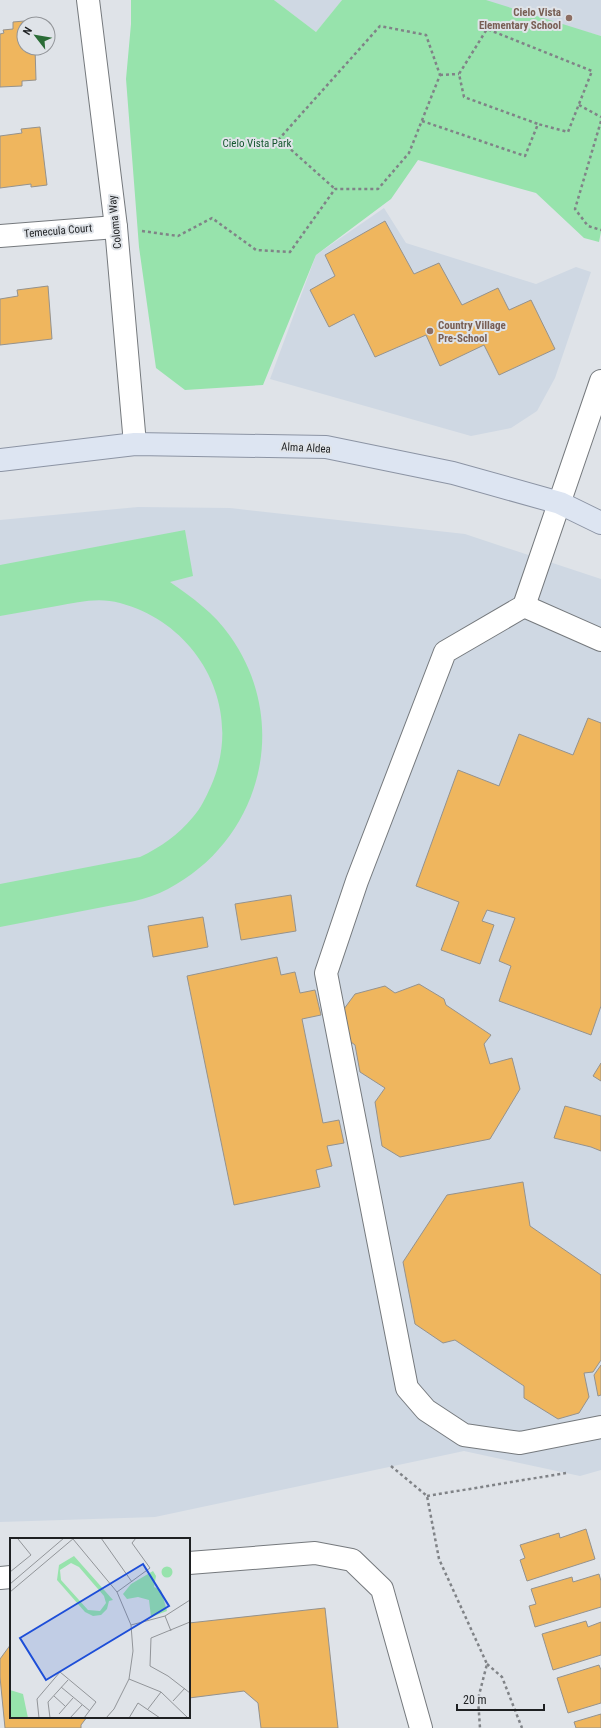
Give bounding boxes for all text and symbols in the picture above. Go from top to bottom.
place label: Cielo Vista Elementary School [479,6,561,32]
marker: Cielo Vista Elementary School [564,13,574,23]
north arrow [16,16,56,56]
text: N [21,25,35,37]
park label: Cielo Vista Park [223,137,291,150]
street label: Coloma Way [106,194,124,249]
street label: Temecula Court [23,222,93,240]
place label: Country Village Pre-School [438,319,506,345]
marker: Country Village Pre-School [425,326,435,336]
street label: Alma Aldea [281,440,331,456]
inset map [10,1538,190,1718]
scale bar [457,1686,544,1712]
text: 20 m [463,1693,487,1707]

